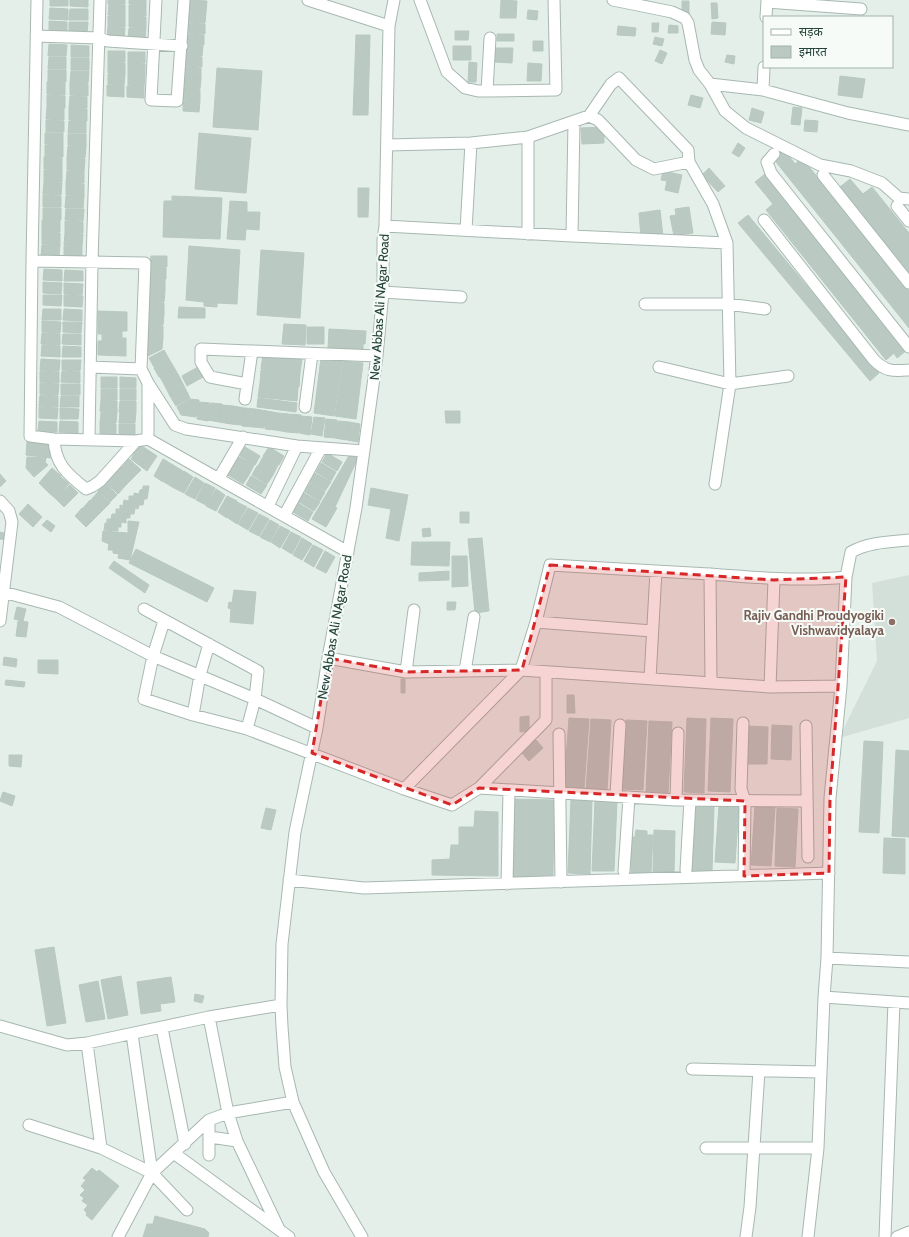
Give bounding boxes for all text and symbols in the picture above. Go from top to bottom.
legend [763,16,893,68]
text: सड़क [799,24,824,39]
text: इमारत [799,44,828,59]
street label: New Abbas Ali NAgar Road [366,233,392,381]
street label: New Abbas Ali NAgar Road [313,553,355,701]
place label: Rajiv Gandhi Proudyogiki Vishwavidyalaya [743,607,885,638]
marker: Rajiv Gandhi Proudyogiki Vishwavidyalaya [887,617,897,627]

